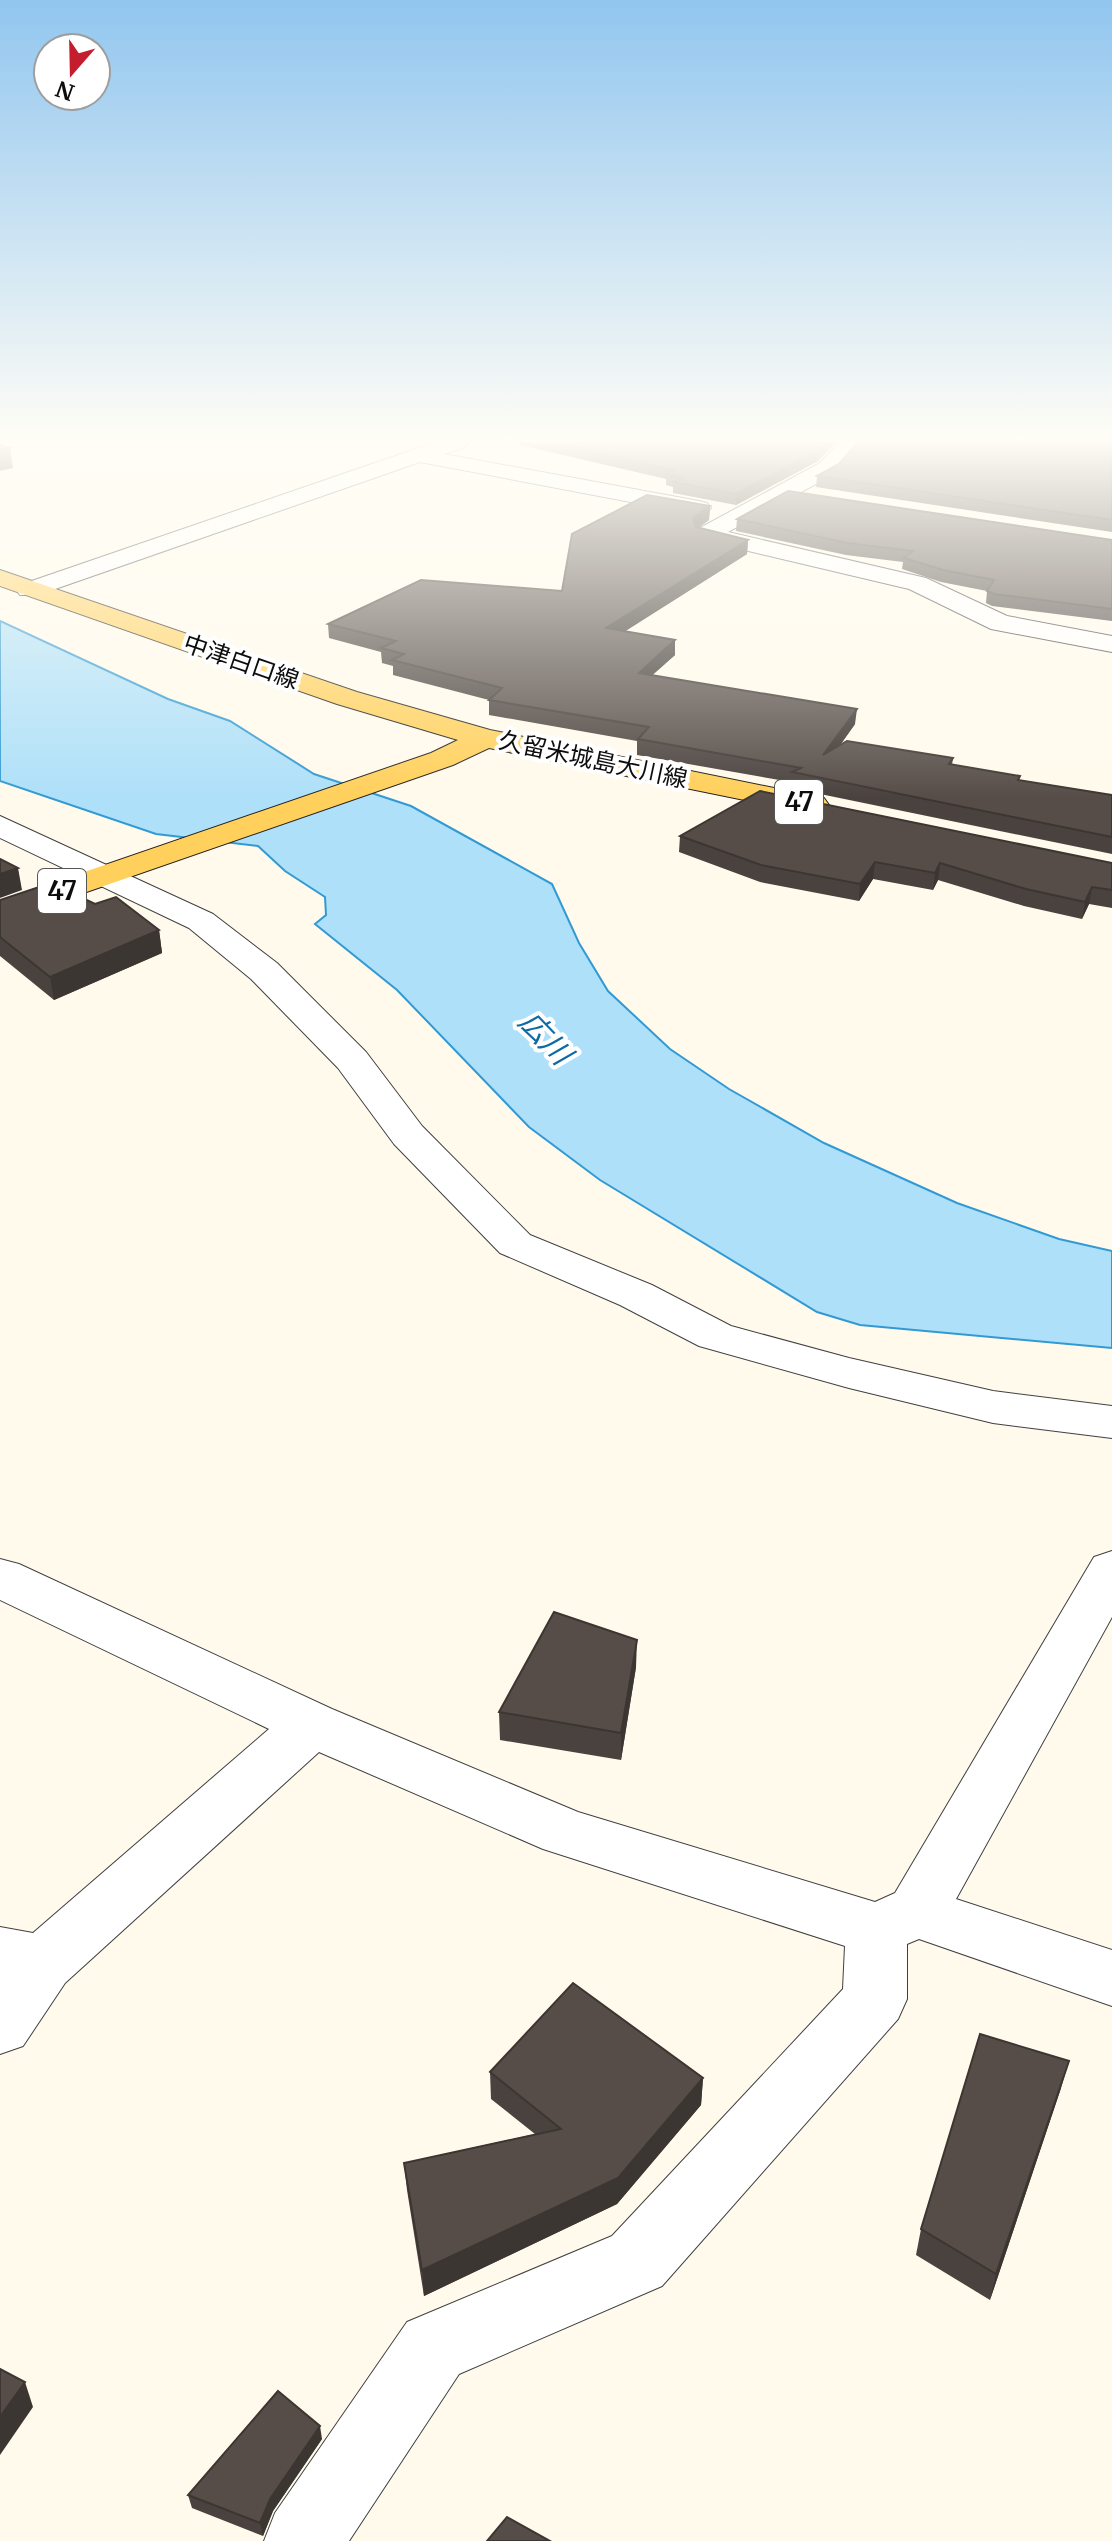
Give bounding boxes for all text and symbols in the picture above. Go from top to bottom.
north arrow [32,32,112,112]
text: N [52,74,78,107]
street label: 中津白口線 [179,627,303,696]
street label: 久留米城島大川線 [496,724,690,795]
road number: 47 [775,780,823,824]
road number: 47 [38,869,86,913]
water label: 広川 [511,1003,582,1074]

